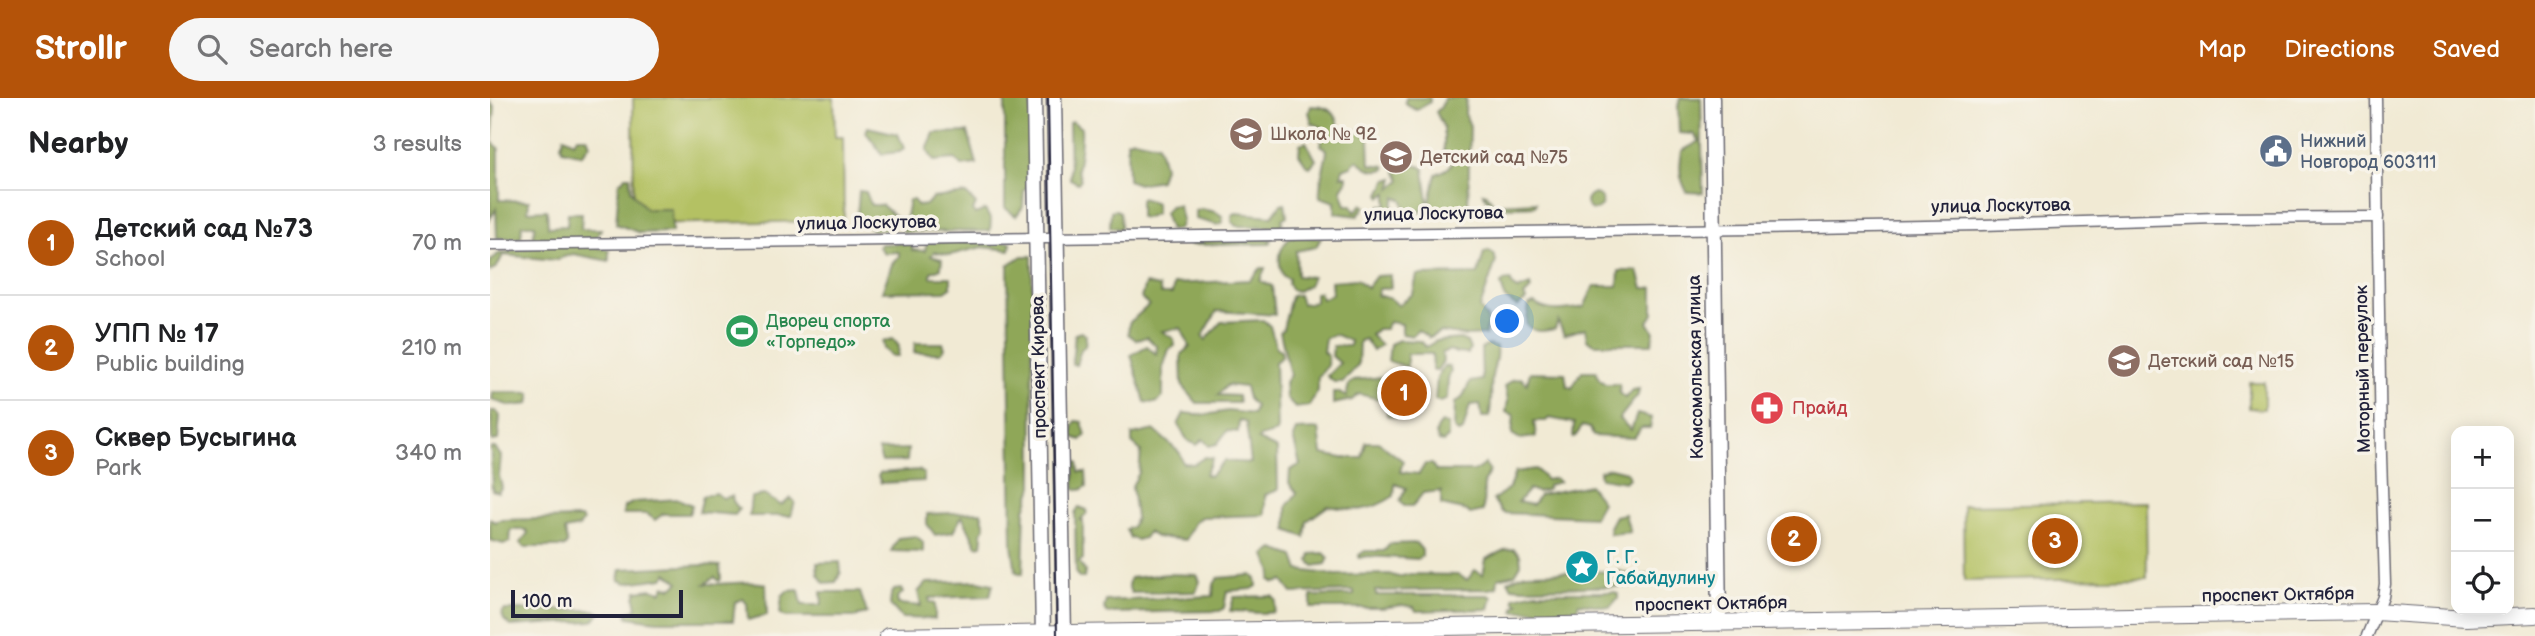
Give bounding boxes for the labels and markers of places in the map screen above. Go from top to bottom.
school or university icon: Школа № 92 [1227,115,1265,153]
place label: Школа № 92 [1270,124,1377,145]
place label: Нижний Новгород 603111 [2300,131,2437,173]
public building icon: Нижний Новгород 603111 [2257,132,2295,170]
school or university icon: Детский сад №75 [1377,138,1415,176]
place label: Детский сад №75 [1420,147,1568,168]
place label: Дворец спорта «Торпедо» [766,311,891,353]
sports icon: Дворец спорта «Торпедо» [723,312,761,350]
school or university icon: Детский сад №15 [2105,342,2143,380]
place label: Детский сад №15 [2148,351,2294,372]
pin: 1 [1381,367,1427,419]
pharmacy icon: Прайд [1748,389,1786,427]
place label: Прайд [1792,398,1848,419]
pin: 2 [1771,513,1817,565]
pin: 3 [2032,515,2078,567]
place label: Г. Г. Габайдулину [1606,547,1716,589]
place icon: Г. Г. Габайдулину [1563,548,1601,586]

